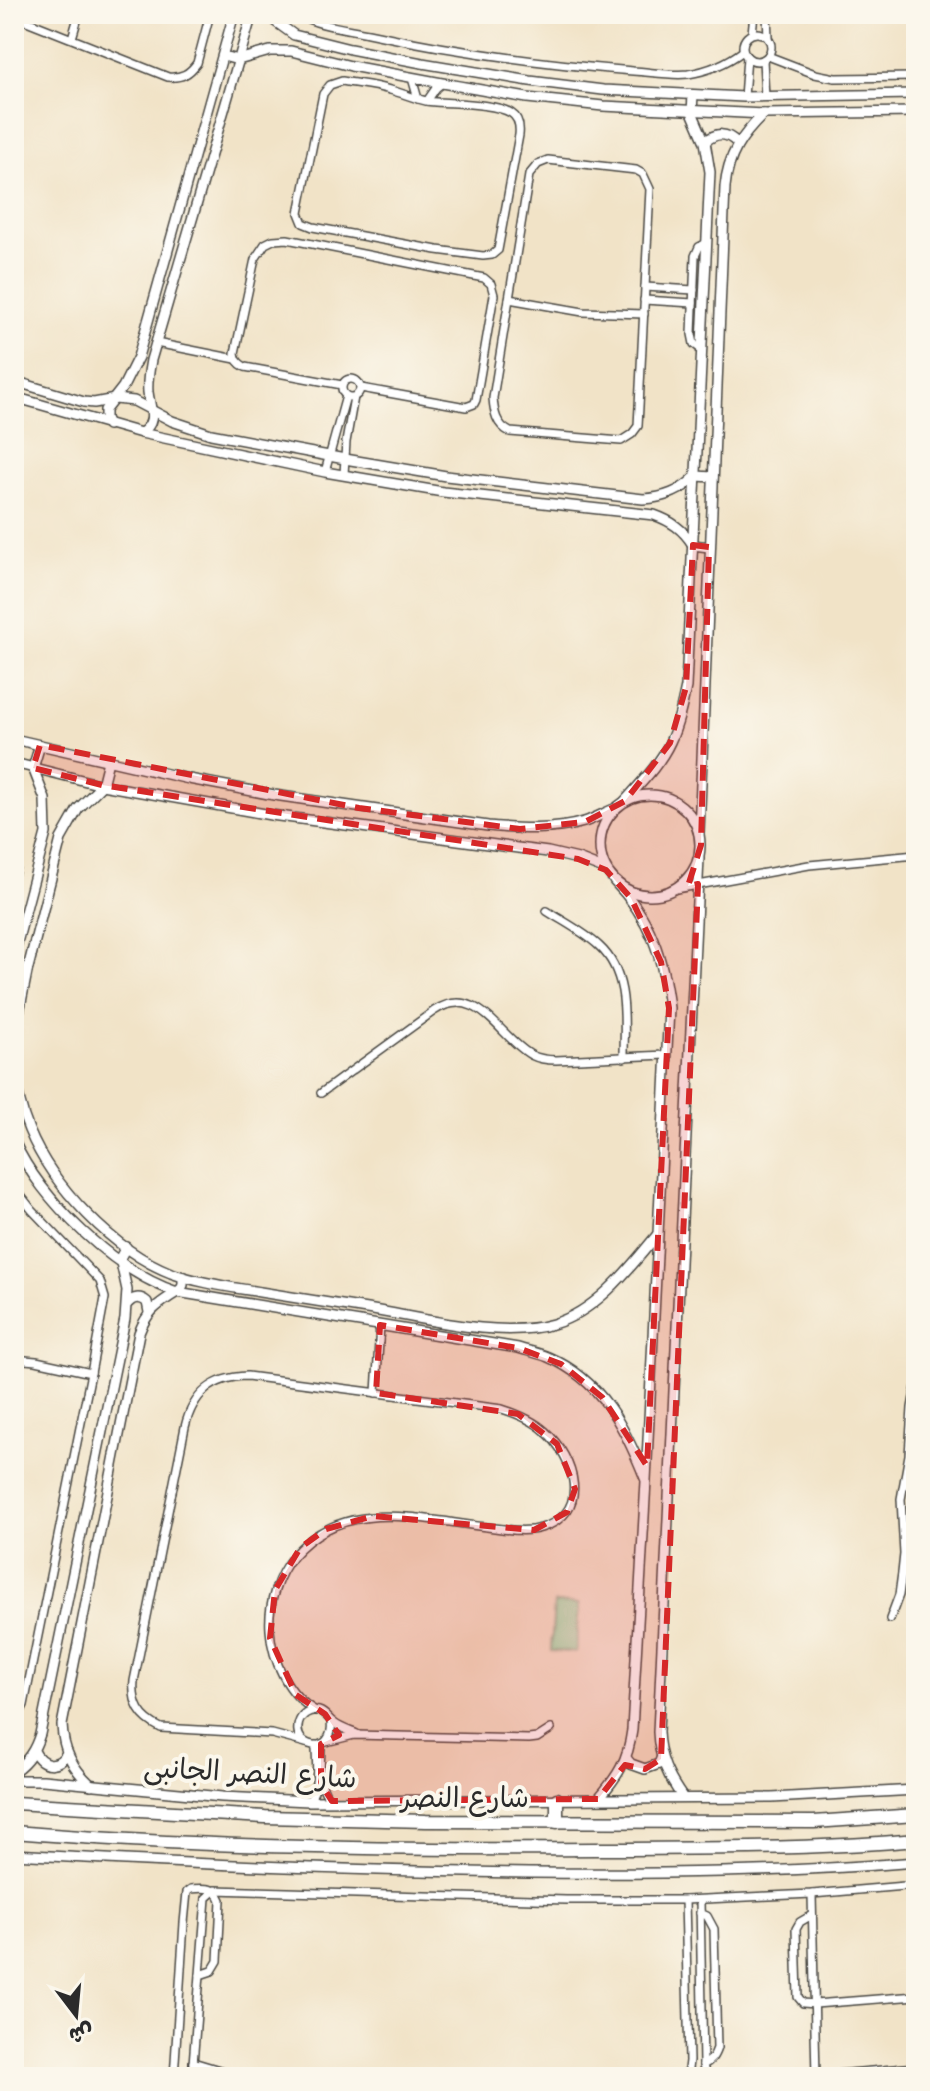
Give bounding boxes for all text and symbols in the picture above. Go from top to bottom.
street label: شارع النصر الجانبى [142,1747,358,1798]
street label: شارع النصر [399,1778,529,1817]
north arrow [36,1975,116,2055]
text: ش [66,2017,97,2052]

